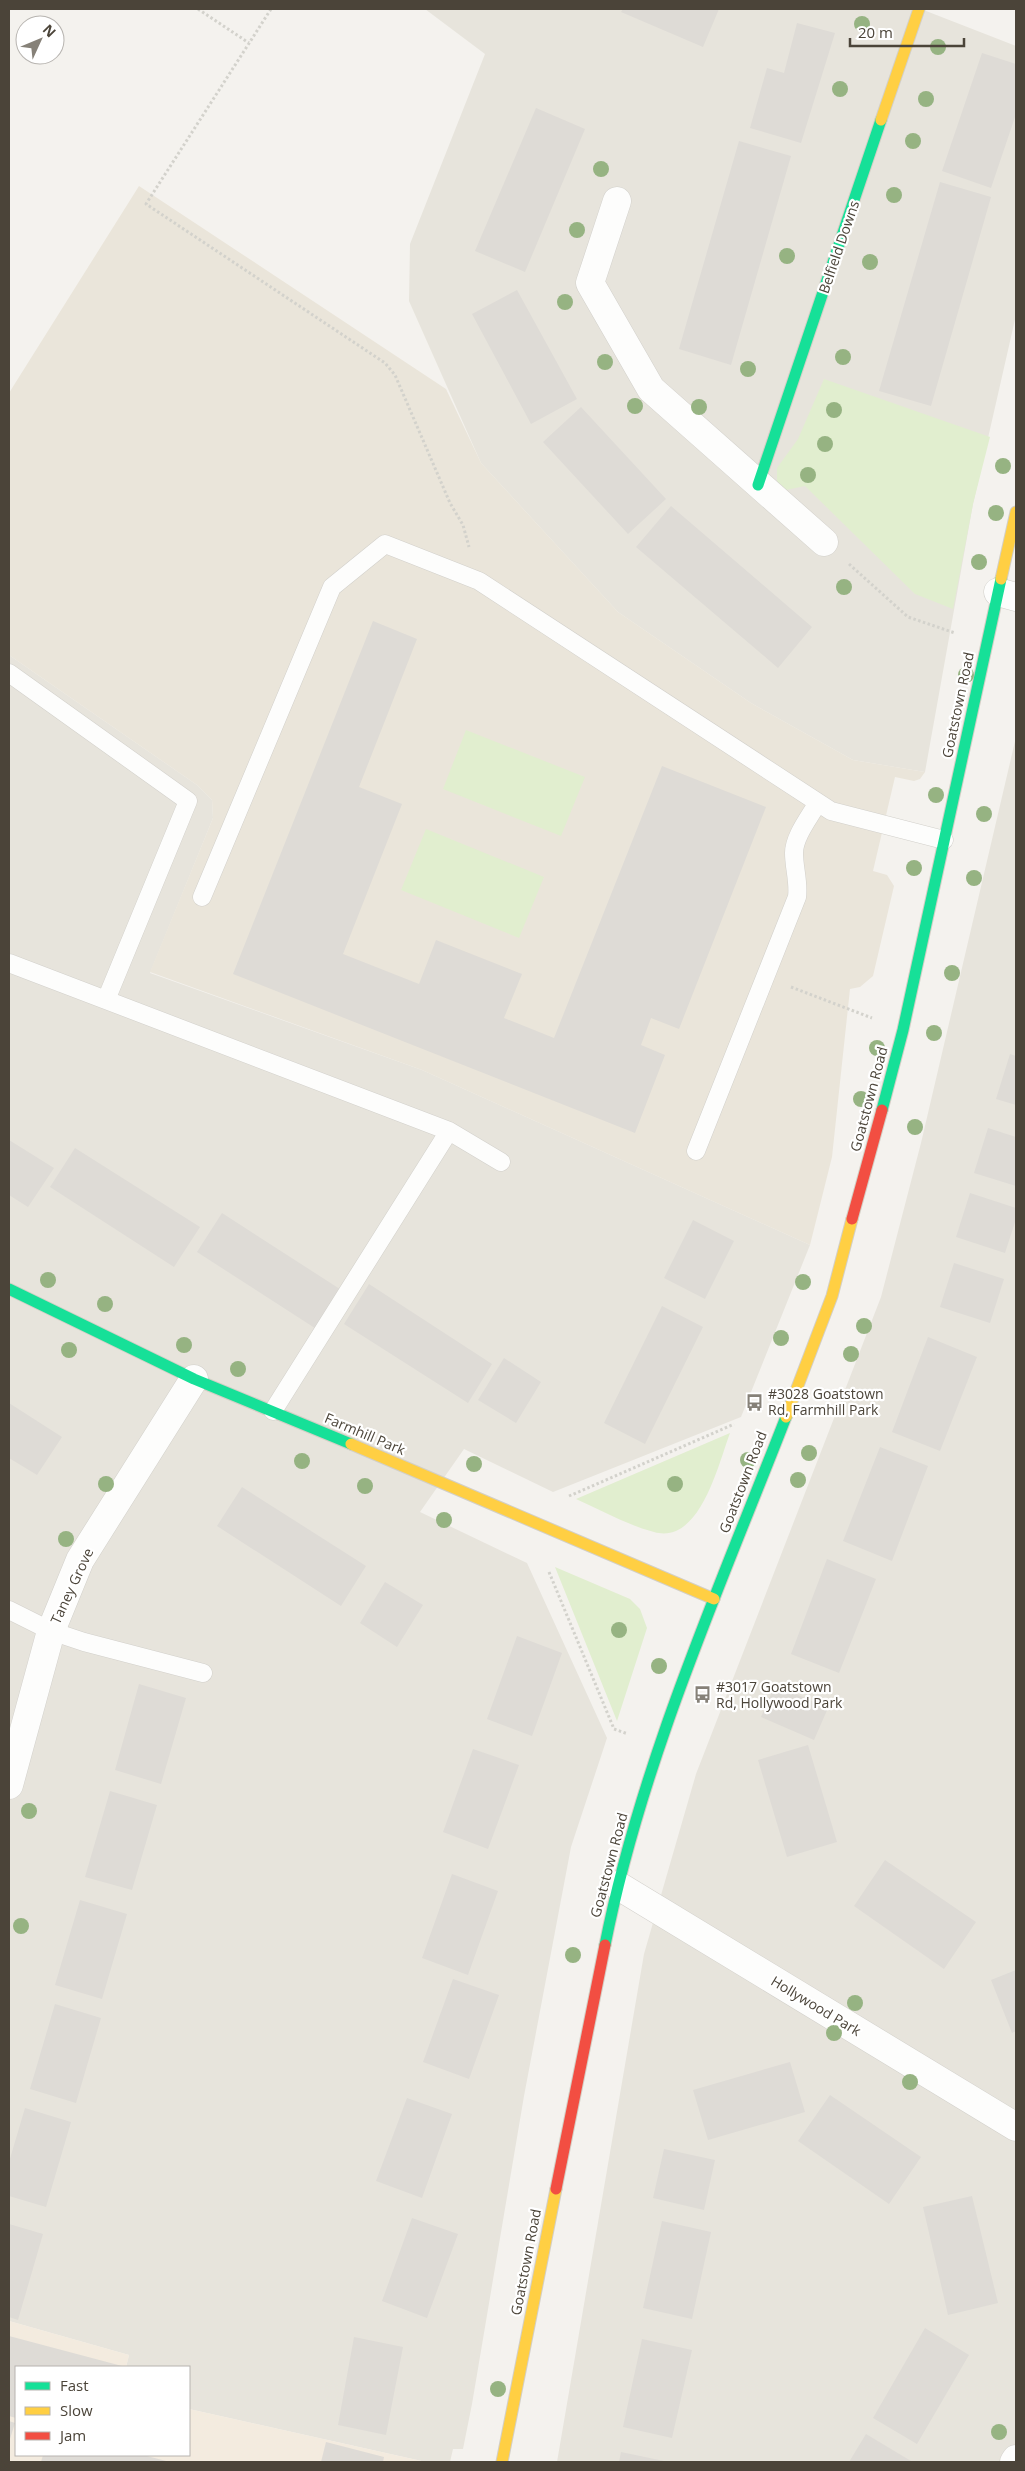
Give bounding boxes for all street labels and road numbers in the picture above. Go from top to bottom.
street label: Belfield Downs [814,198,863,296]
street label: Goatstown Road [937,650,978,760]
street label: Goatstown Road [845,1044,892,1153]
street label: Farmhill Park [322,1408,409,1459]
street label: Goatstown Road [714,1428,771,1536]
street label: Taney Grove [46,1545,97,1627]
street label: Goatstown Road [585,1810,632,1919]
street label: Hollywood Park [768,1971,865,2040]
street label: Goatstown Road [506,2207,545,2317]

